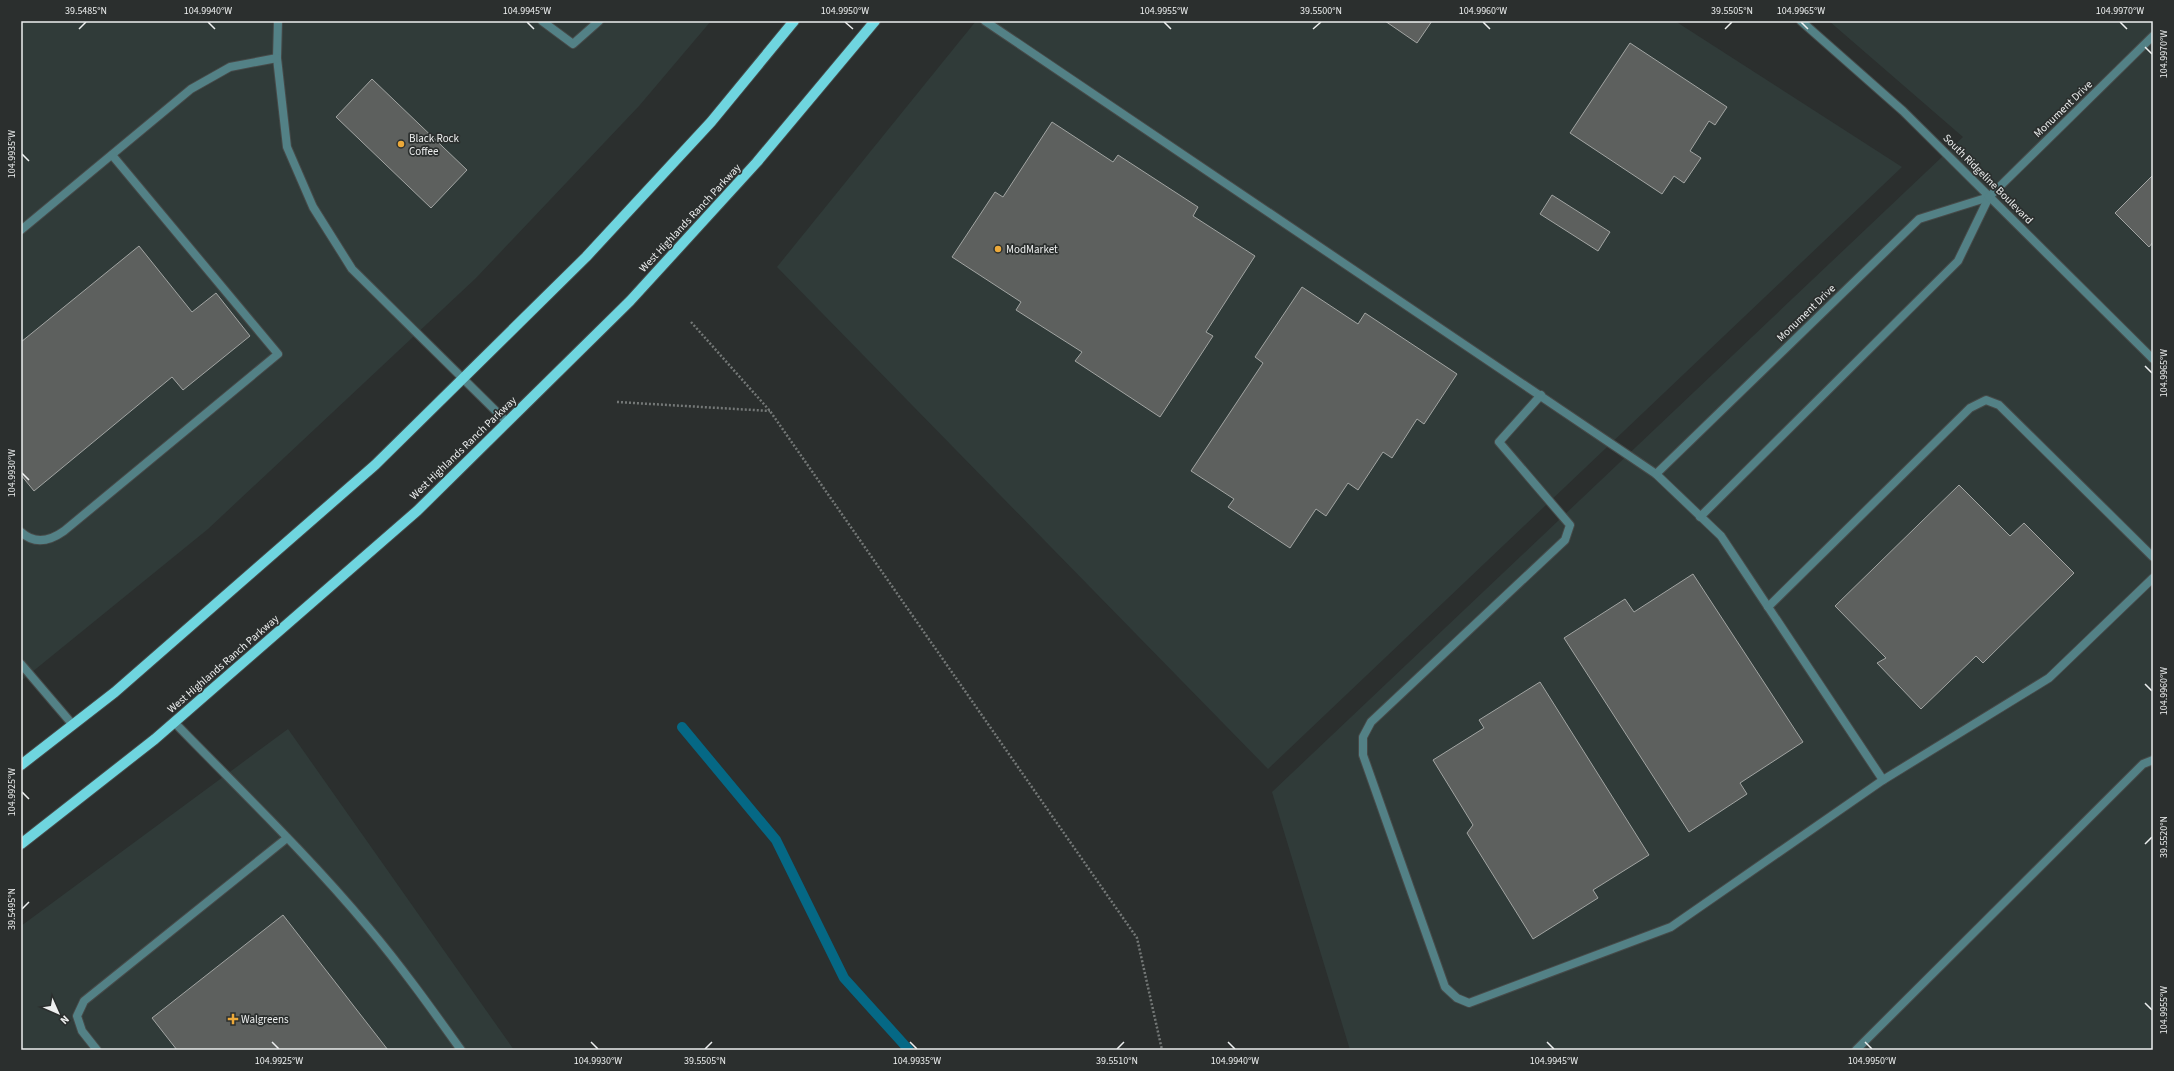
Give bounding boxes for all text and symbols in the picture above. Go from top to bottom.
text: 39.5485°N [65,4,107,18]
text: 104.9940°W [184,4,232,18]
text: 104.9945°W [503,4,551,18]
text: 104.9950°W [821,4,869,18]
text: 104.9955°W [1140,4,1188,18]
text: 39.5500°N [1300,4,1342,18]
text: 104.9960°W [1459,4,1507,18]
text: 39.5505°N [1711,4,1753,18]
text: 104.9965°W [1777,4,1825,18]
text: 104.9970°W [2096,4,2144,18]
text: 104.9970°W [2157,30,2171,78]
street label: Monument Drive [2030,77,2096,141]
text: 104.9935°W [5,130,19,178]
place label: Black Rock Coffee [409,131,460,159]
street label: South Ridgeline Boulevard [1940,131,2036,227]
marker: Black Rock Coffee [396,139,406,149]
street label: West Highlands Ranch Parkway [636,161,744,275]
place label: ModMarket [1006,242,1058,257]
marker: ModMarket [993,244,1003,254]
street label: Monument Drive [1773,281,1839,345]
text: 104.9965°W [2157,349,2171,397]
street label: West Highlands Ranch Parkway [406,393,520,503]
text: 104.9930°W [5,449,19,497]
street label: West Highlands Ranch Parkway [164,611,282,717]
text: 104.9960°W [2157,667,2171,715]
text: 104.9925°W [5,768,19,816]
text: 39.5520°N [2157,816,2171,858]
text: 39.5495°N [5,888,19,930]
text: 104.9955°W [2157,986,2171,1034]
north arrow [38,993,78,1033]
text: N [57,1012,73,1028]
place label: Walgreens [241,1012,289,1027]
marker: Walgreens [228,1014,238,1024]
text: 104.9925°W [255,1054,303,1068]
text: 104.9930°W [574,1054,622,1068]
text: 39.5505°N [684,1054,726,1068]
text: 104.9935°W [893,1054,941,1068]
text: 39.5510°N [1096,1054,1138,1068]
text: 104.9940°W [1211,1054,1259,1068]
text: 104.9945°W [1530,1054,1578,1068]
text: 104.9950°W [1848,1054,1896,1068]

